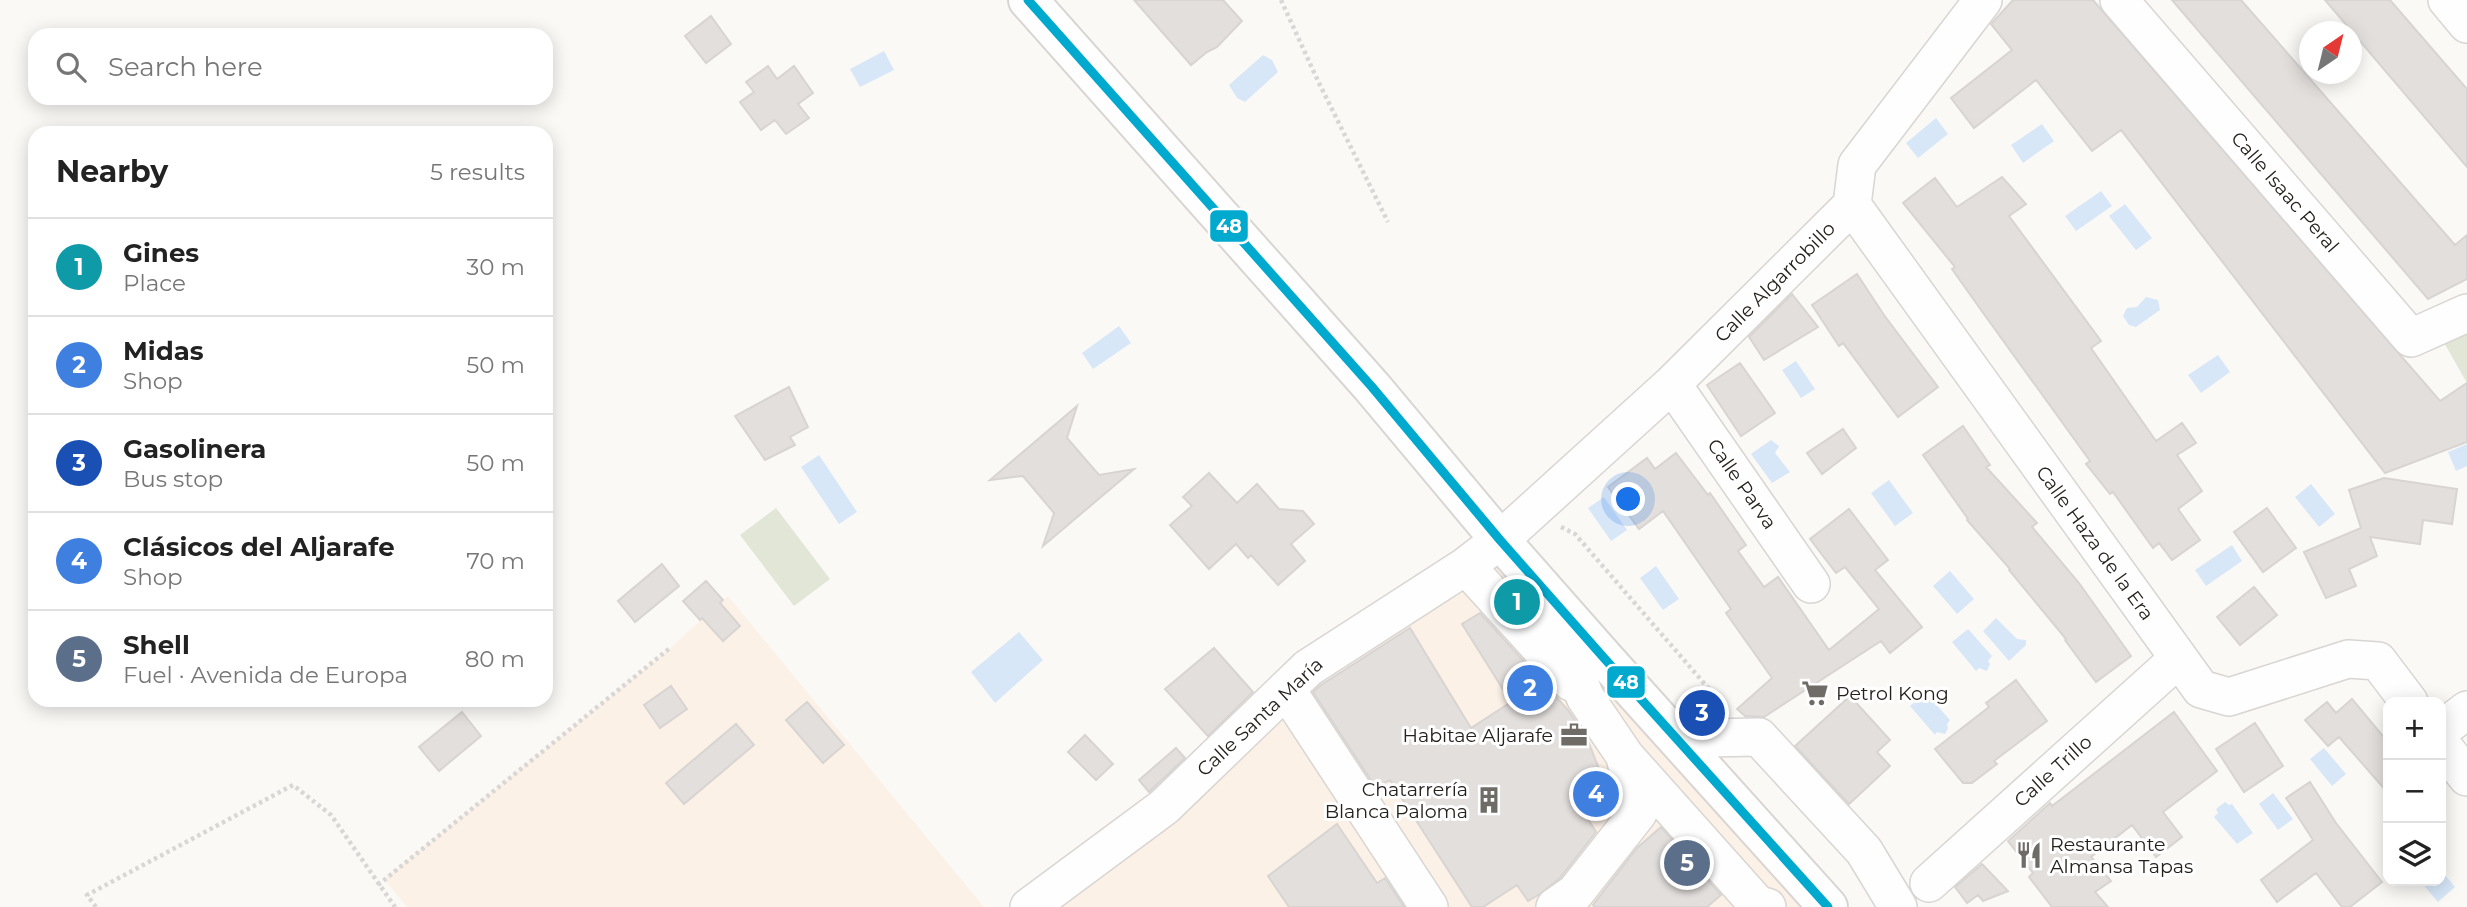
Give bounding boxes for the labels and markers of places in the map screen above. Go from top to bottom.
pin: 1 [1494,576,1540,628]
pin: 2 [1507,662,1553,714]
supermarket icon: Petrol Kong [1800,678,1830,708]
place label: Petrol Kong [1836,682,1949,705]
pin: 3 [1679,687,1725,739]
office icon: Habitae Aljarafe [1559,720,1589,750]
place label: Habitae Aljarafe [1403,724,1553,747]
pin: 4 [1573,768,1619,820]
place label: Chatarrería Blanca Paloma [1325,778,1468,823]
building icon: Chatarrería Blanca Paloma [1474,785,1504,815]
place label: Restaurante Almansa Tapas [2050,833,2193,878]
pin: 5 [1664,837,1710,889]
restaurant icon: Restaurante Almansa Tapas [2014,840,2044,870]

